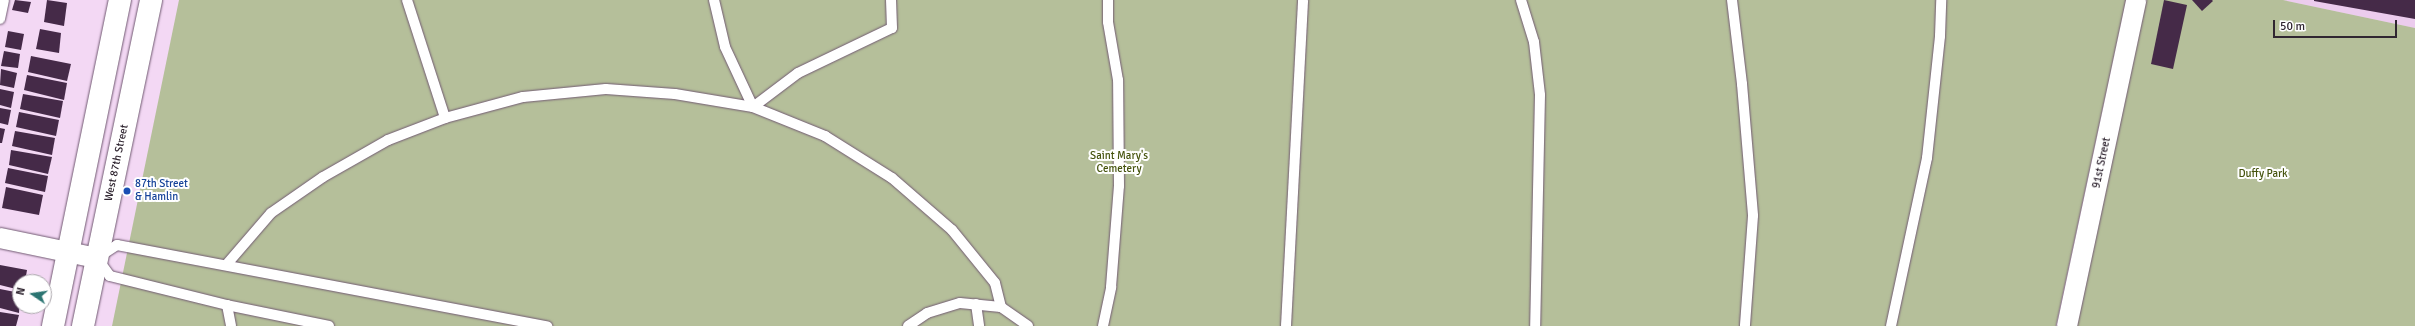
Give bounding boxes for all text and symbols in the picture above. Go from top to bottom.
scale bar [2275,12,2399,38]
text: 50 m [2280,19,2305,34]
street label: West 87th Street [102,123,132,203]
street label: 91st Street [2090,136,2114,190]
park label: Saint Mary's Cemetery [1090,150,1148,176]
park label: Duffy Park [2238,167,2288,181]
place label: 87th Street & Hamlin [135,178,188,204]
marker: 87th Street & Hamlin [122,186,132,196]
north arrow [12,274,52,314]
text: N [14,286,28,297]

